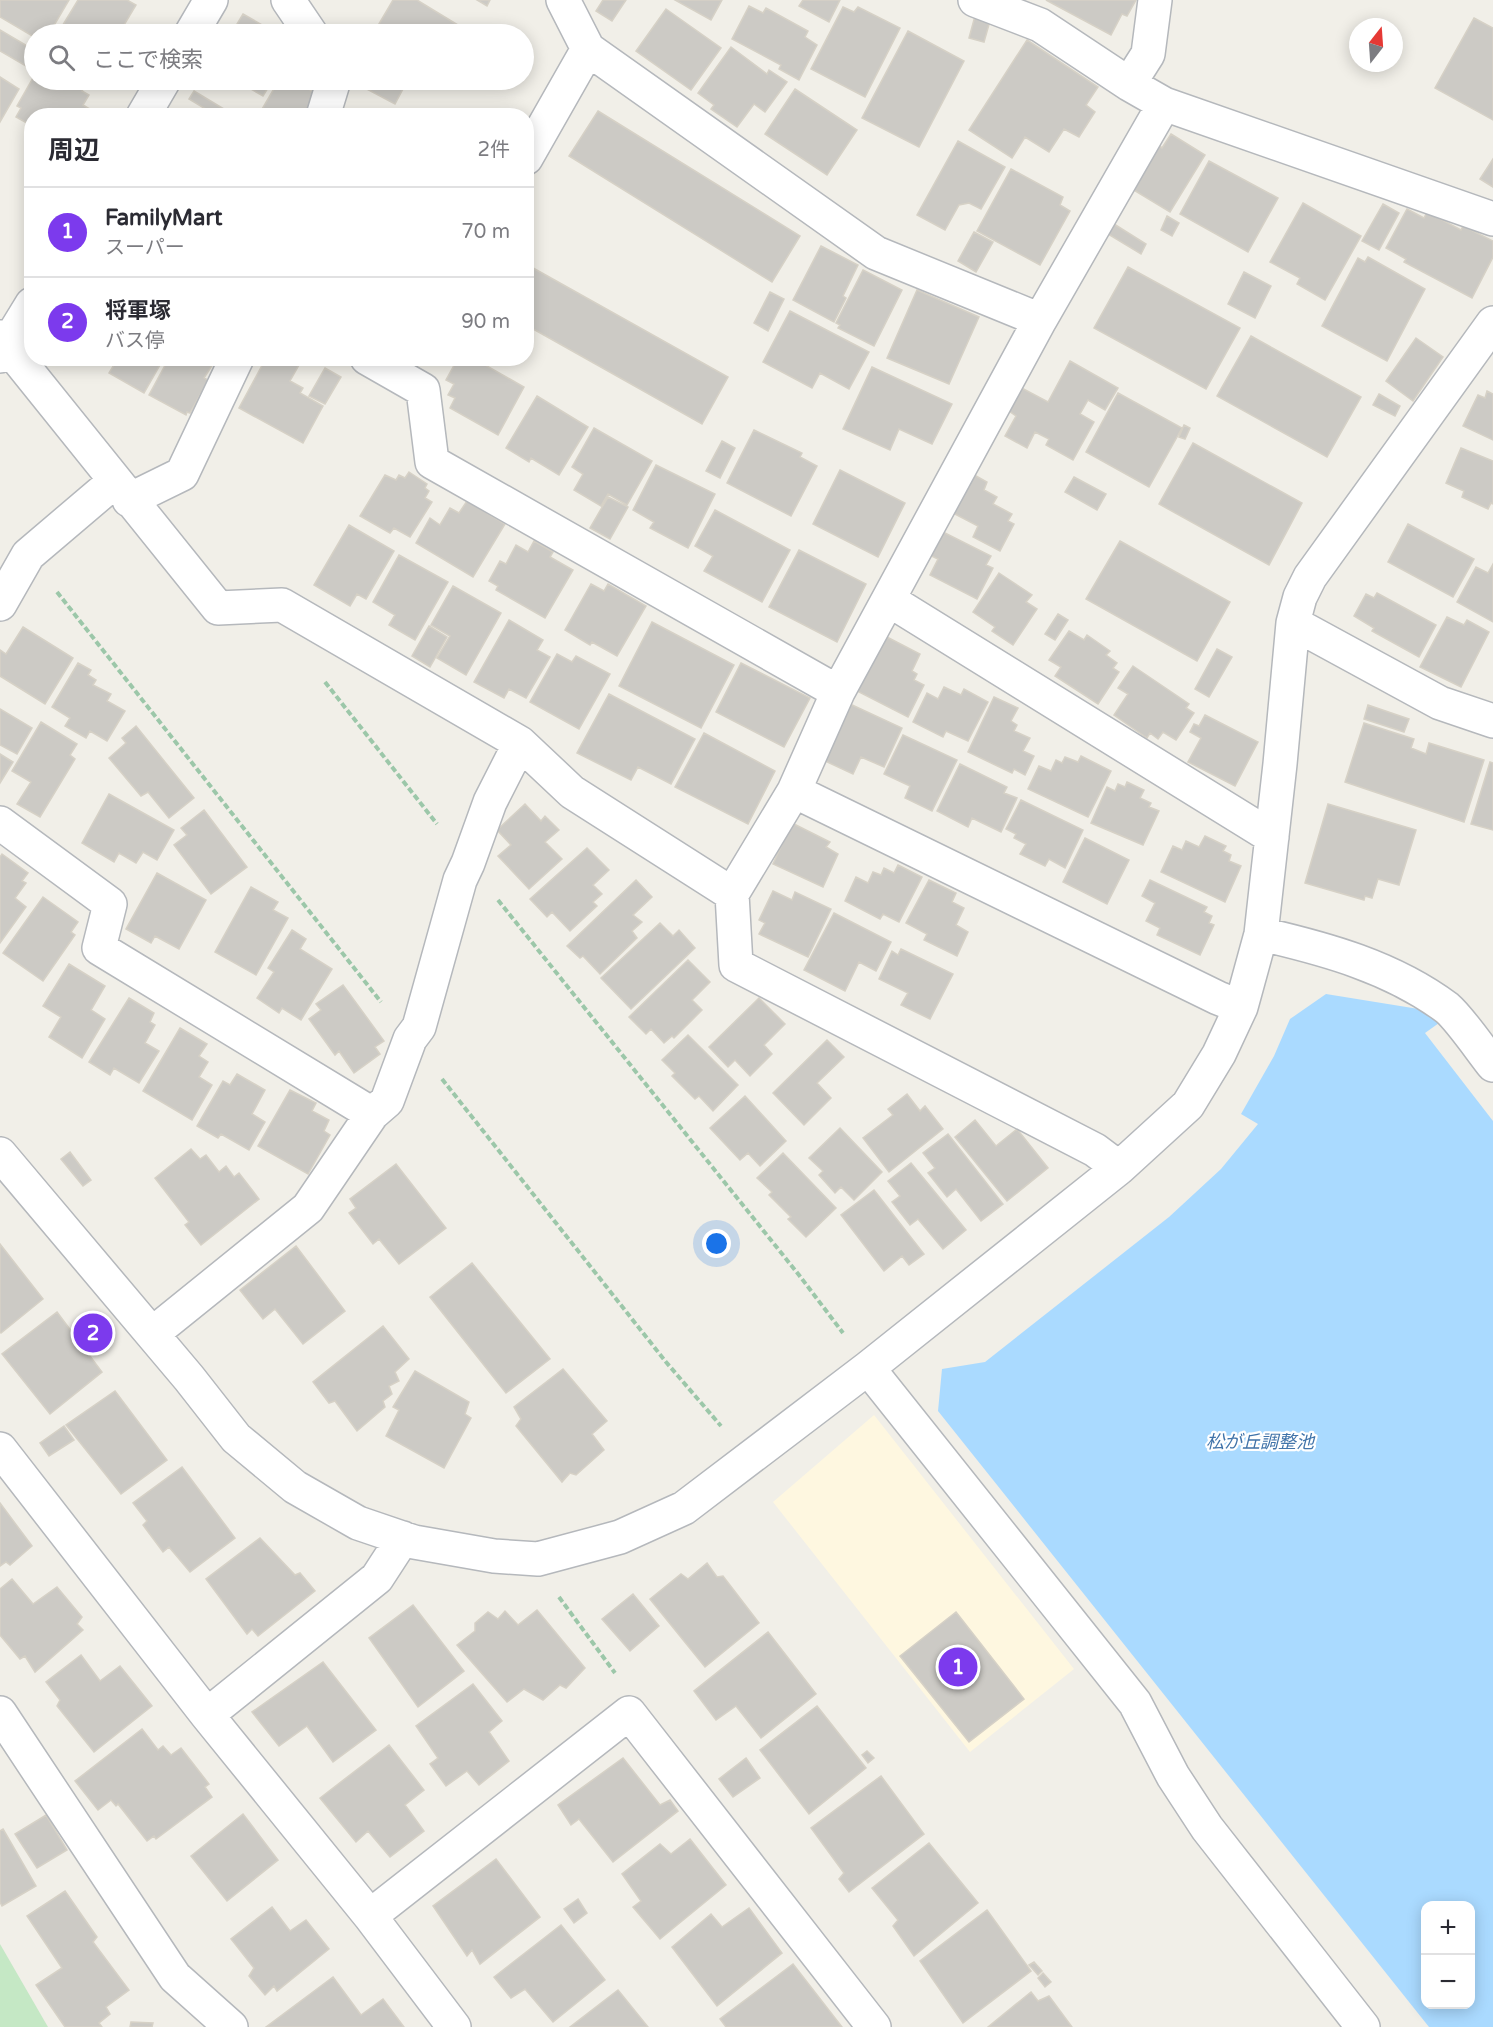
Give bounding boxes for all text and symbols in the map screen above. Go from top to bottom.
north arrow [1349,18,1403,72]
search box [24,24,534,90]
icon: search [45,41,78,74]
text: ここで検索 [93,47,203,73]
text: 周辺 [48,135,100,166]
text: 2件 [477,138,510,162]
text: FamilyMart [105,205,222,231]
text: 1 [61,220,74,244]
text: 70 m [461,220,510,244]
text: スーパー [105,236,185,260]
text: 将軍塚 [105,298,171,324]
text: 2 [61,310,74,334]
text: 90 m [461,310,510,334]
text: バス停 [105,329,165,353]
your location [702,1229,731,1258]
pin: 2 [74,1310,112,1356]
water label: 松が丘調整池 [1206,1431,1316,1453]
pin: 1 [938,1644,978,1690]
map controls [1421,1901,1475,2009]
button: + [1421,1901,1475,1955]
button: − [1421,1955,1475,2009]

